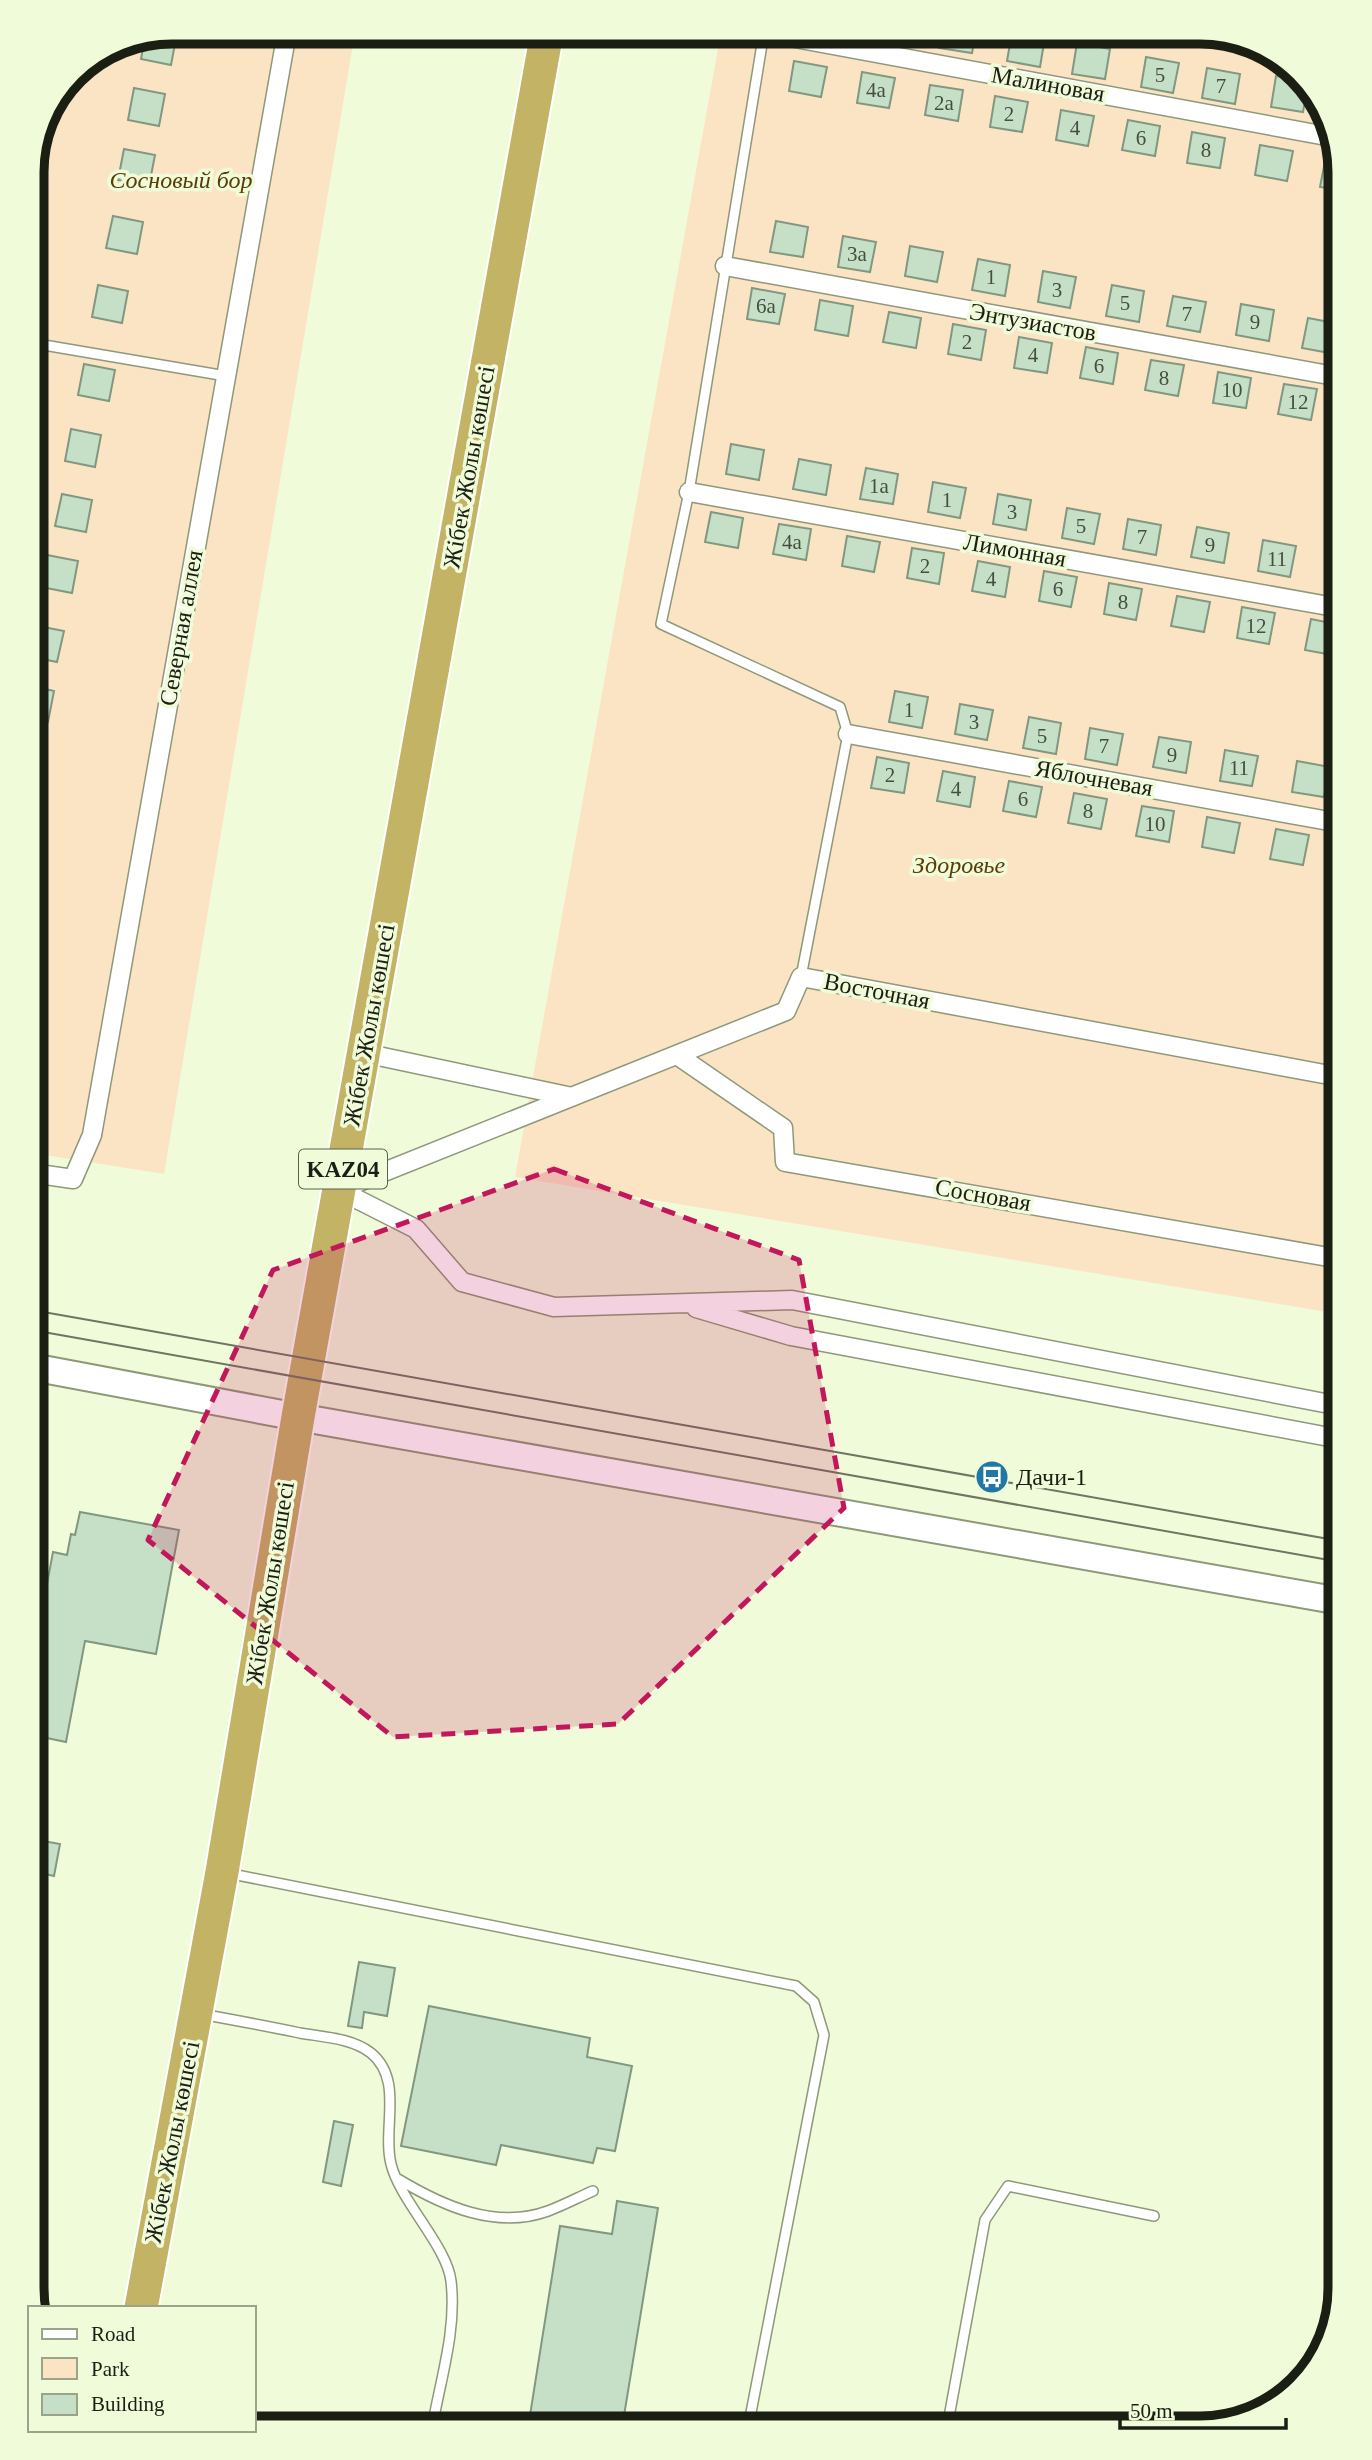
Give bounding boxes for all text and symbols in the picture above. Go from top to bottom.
street label: Малиновая [989,61,1107,107]
house number: 5 [1155,63,1165,87]
house number: 7 [1216,74,1226,98]
house number: 4а [866,78,887,102]
house number: 2а [934,91,955,115]
house number: 2 [1004,102,1014,126]
house number: 4 [1070,116,1081,140]
house number: 6 [1136,126,1146,150]
house number: 8 [1201,138,1211,162]
park label: Сосновый бор [109,167,253,193]
house number: 3а [847,242,868,266]
house number: 1 [986,265,996,289]
house number: 3 [1052,278,1062,302]
house number: 5 [1120,291,1130,315]
house number: 6а [756,294,777,318]
street label: Энтузиастов [968,298,1098,346]
house number: 7 [1182,302,1192,326]
house number: 9 [1250,310,1260,334]
house number: 2 [962,330,972,354]
house number: 4 [1028,343,1039,367]
house number: 6 [1094,354,1104,378]
street label: Жібек Жолы көшесі [438,363,500,570]
house number: 8 [1159,366,1169,390]
house number: 10 [1222,378,1243,402]
house number: 12 [1288,390,1309,414]
house number: 1а [869,474,890,498]
house number: 1 [942,488,952,512]
house number: 3 [1007,500,1017,524]
house number: 5 [1076,514,1086,538]
house number: 7 [1137,525,1147,549]
street label: Лимонная [962,528,1068,572]
house number: 4а [782,530,803,554]
house number: 9 [1205,533,1215,557]
house number: 11 [1267,547,1287,571]
street label: Северная аллея [154,548,208,708]
house number: 2 [920,554,930,578]
house number: 4 [986,567,997,591]
house number: 6 [1053,577,1063,601]
house number: 8 [1118,590,1128,614]
house number: 12 [1246,614,1267,638]
house number: 1 [904,698,914,722]
house number: 3 [969,710,979,734]
house number: 5 [1037,724,1047,748]
house number: 7 [1099,734,1109,758]
house number: 9 [1167,743,1177,767]
street label: Яблочневая [1033,755,1155,801]
house number: 11 [1229,756,1249,780]
house number: 2 [885,763,895,787]
house number: 4 [951,777,962,801]
house number: 6 [1018,787,1028,811]
house number: 8 [1083,799,1093,823]
house number: 10 [1145,812,1166,836]
park label: Здоровье [913,852,1006,878]
street label: Жібек Жолы көшесі [338,921,400,1128]
street label: Восточная [822,968,932,1014]
road number: KАZ04 [299,1150,387,1188]
street label: Сосновая [933,1174,1033,1216]
bus stop icon: Дачи-1 [973,1458,1011,1496]
place label: Дачи-1 [1016,1464,1087,1490]
street label: Жібек Жолы көшесі [241,1479,299,1686]
street label: Жібек Жолы көшесі [140,2039,204,2245]
legend [28,2306,256,2432]
text: Road [91,2322,136,2346]
text: Park [91,2357,130,2381]
scale bar [1120,2386,1286,2430]
text: Building [91,2392,165,2416]
text: 50 m [1130,2399,1173,2423]

